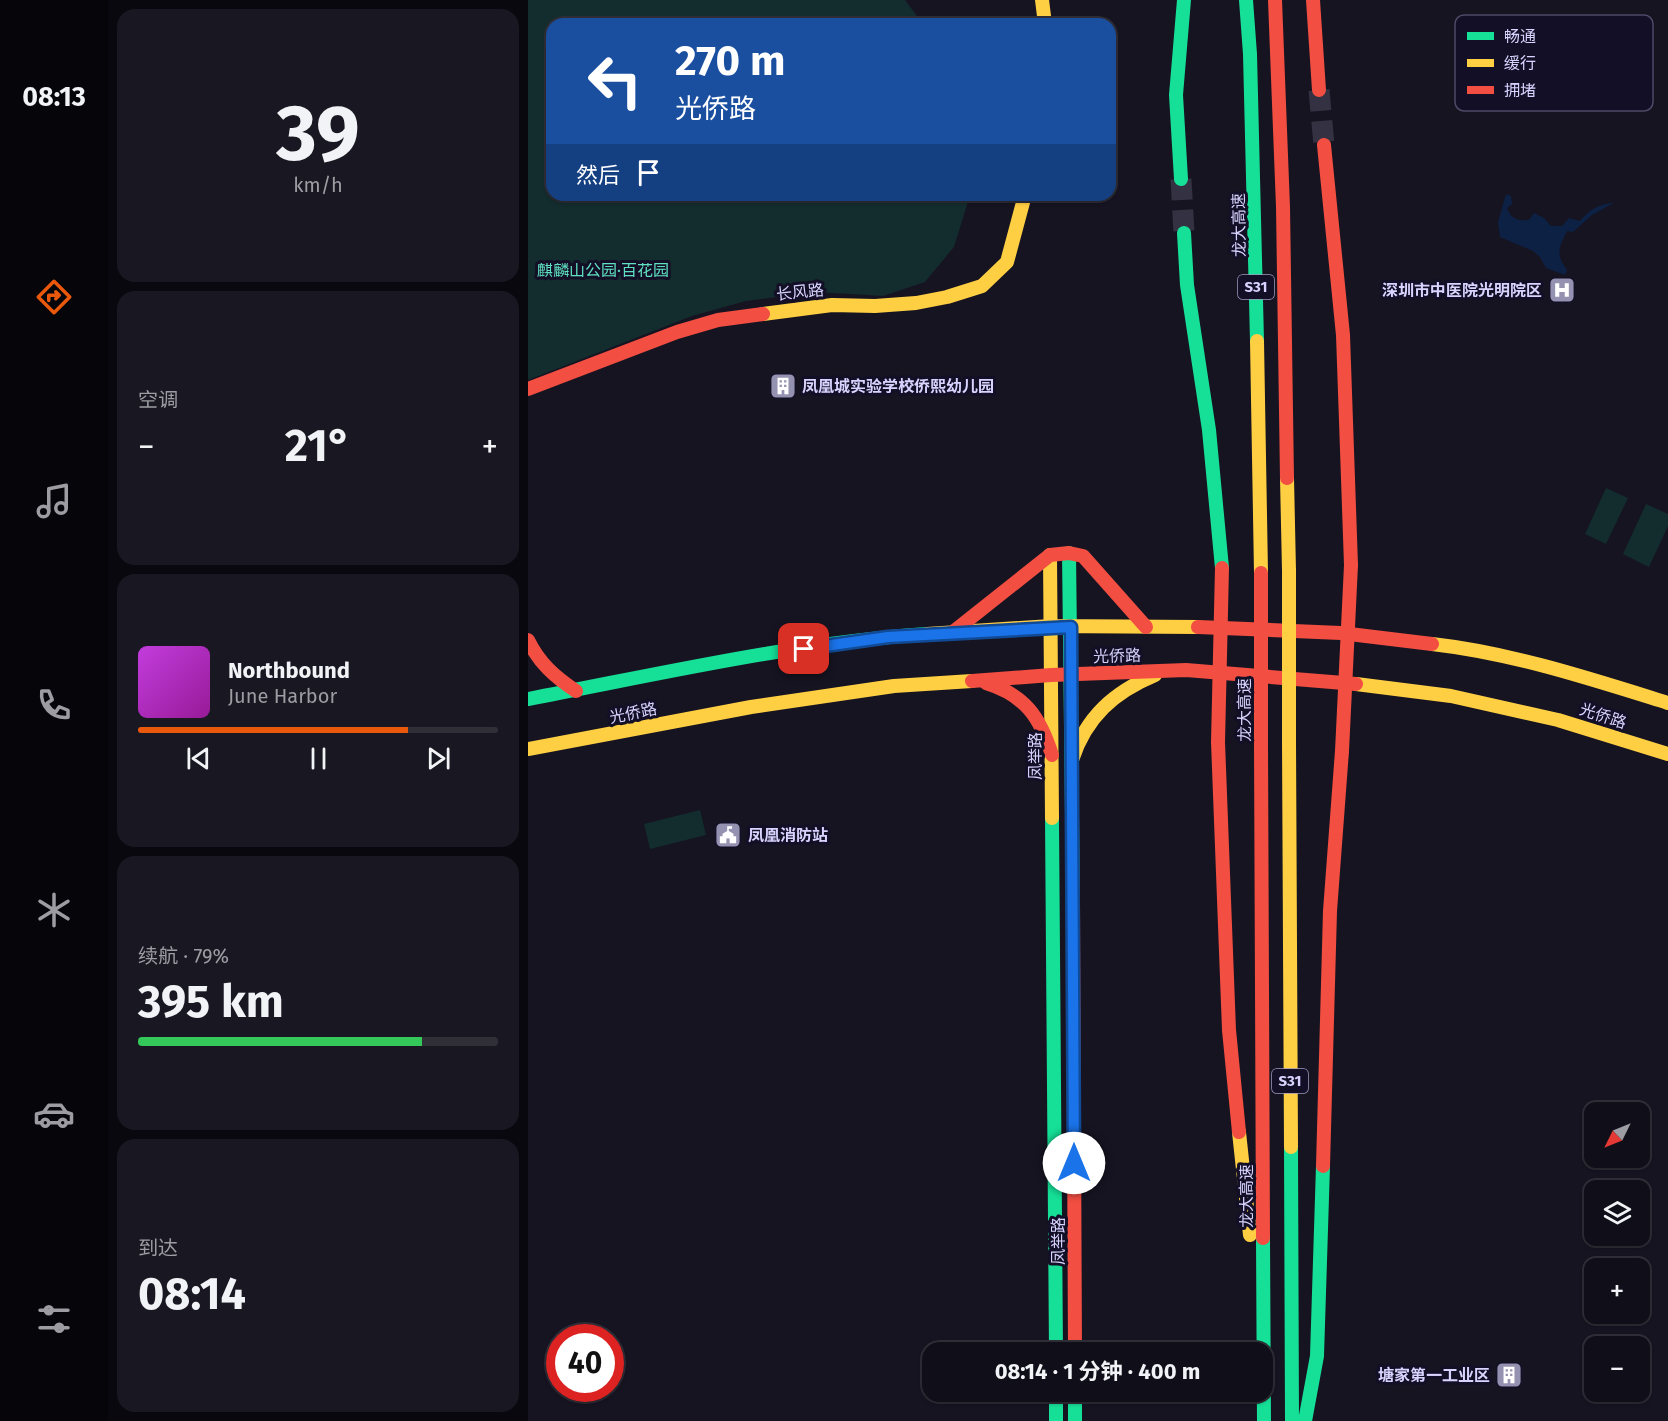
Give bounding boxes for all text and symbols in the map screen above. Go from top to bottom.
legend [1455,15,1653,111]
text: 畅通 [1504,27,1536,46]
text: 270 m [675,36,786,86]
icon: left [576,42,654,120]
text: 缓行 [1504,54,1536,73]
text: 08:13 [22,81,86,113]
text: 拥堵 [1504,81,1536,100]
text: 39 [276,87,360,181]
text: 光侨路 [675,93,756,125]
icon: arrive [632,156,665,189]
text: 然后 [576,162,620,189]
text: km/h [293,173,343,197]
street label: 龙大高速 [1229,193,1249,257]
park label: 麒麟山公园·百花园 [537,261,669,280]
road number: S31 [1238,275,1274,299]
hospital icon: 深圳市中医院光明院区 [1547,275,1577,305]
icon: directions [33,276,75,318]
street label: 长风路 [775,280,825,304]
place label: 深圳市中医院光明院区 [1382,281,1542,300]
building icon: 凤凰城实验学校侨熙幼儿园 [768,371,798,401]
place label: 凤凰城实验学校侨熙幼儿园 [802,377,994,396]
text: 空调 [138,388,178,412]
text: 21° [285,419,351,473]
text: − [138,427,155,467]
text: + [482,427,498,467]
icon: music [33,480,75,522]
pin [778,623,829,674]
icon: arrive [787,632,820,665]
street label: 光侨路 [1093,646,1141,666]
text: Northbound [228,657,350,684]
street label: 龙大高速 [1235,678,1254,742]
icon: phone [33,684,75,726]
text: June Harbor [228,684,337,708]
street label: 光侨路 [608,699,658,727]
street label: 光侨路 [1577,700,1629,732]
street label: 凤举路 [1026,732,1045,780]
icon: previous [182,742,215,775]
icon: pause [302,742,335,775]
icon: next [422,742,455,775]
public building icon: 凤凰消防站 [713,820,743,850]
place label: 凤凰消防站 [748,826,828,845]
icon: climate [33,889,75,931]
text: 续航 · 79% [138,944,229,968]
text: 395 km [138,975,284,1029]
road number: S31 [1272,1069,1308,1093]
icon: car [33,1093,75,1135]
north arrow [1584,1102,1650,1168]
map controls [1584,1102,1650,1402]
position arrow [1042,1131,1106,1195]
street label: 龙大高速 [1237,1164,1256,1228]
button: layers [1584,1180,1650,1246]
street label: 凤举路 [1049,1217,1068,1265]
text: 到达 [138,1236,178,1260]
button: + [1584,1258,1650,1324]
text: 08:14 [138,1267,246,1321]
icon: filters [33,1298,75,1340]
speed limit sign: 40 [546,1324,624,1402]
button: − [1584,1336,1650,1402]
text: 08:14 · 1 分钟 · 400 m [995,1358,1200,1385]
building icon: 塘家第一工业区 [1494,1360,1524,1390]
place label: 塘家第一工业区 [1378,1366,1490,1385]

